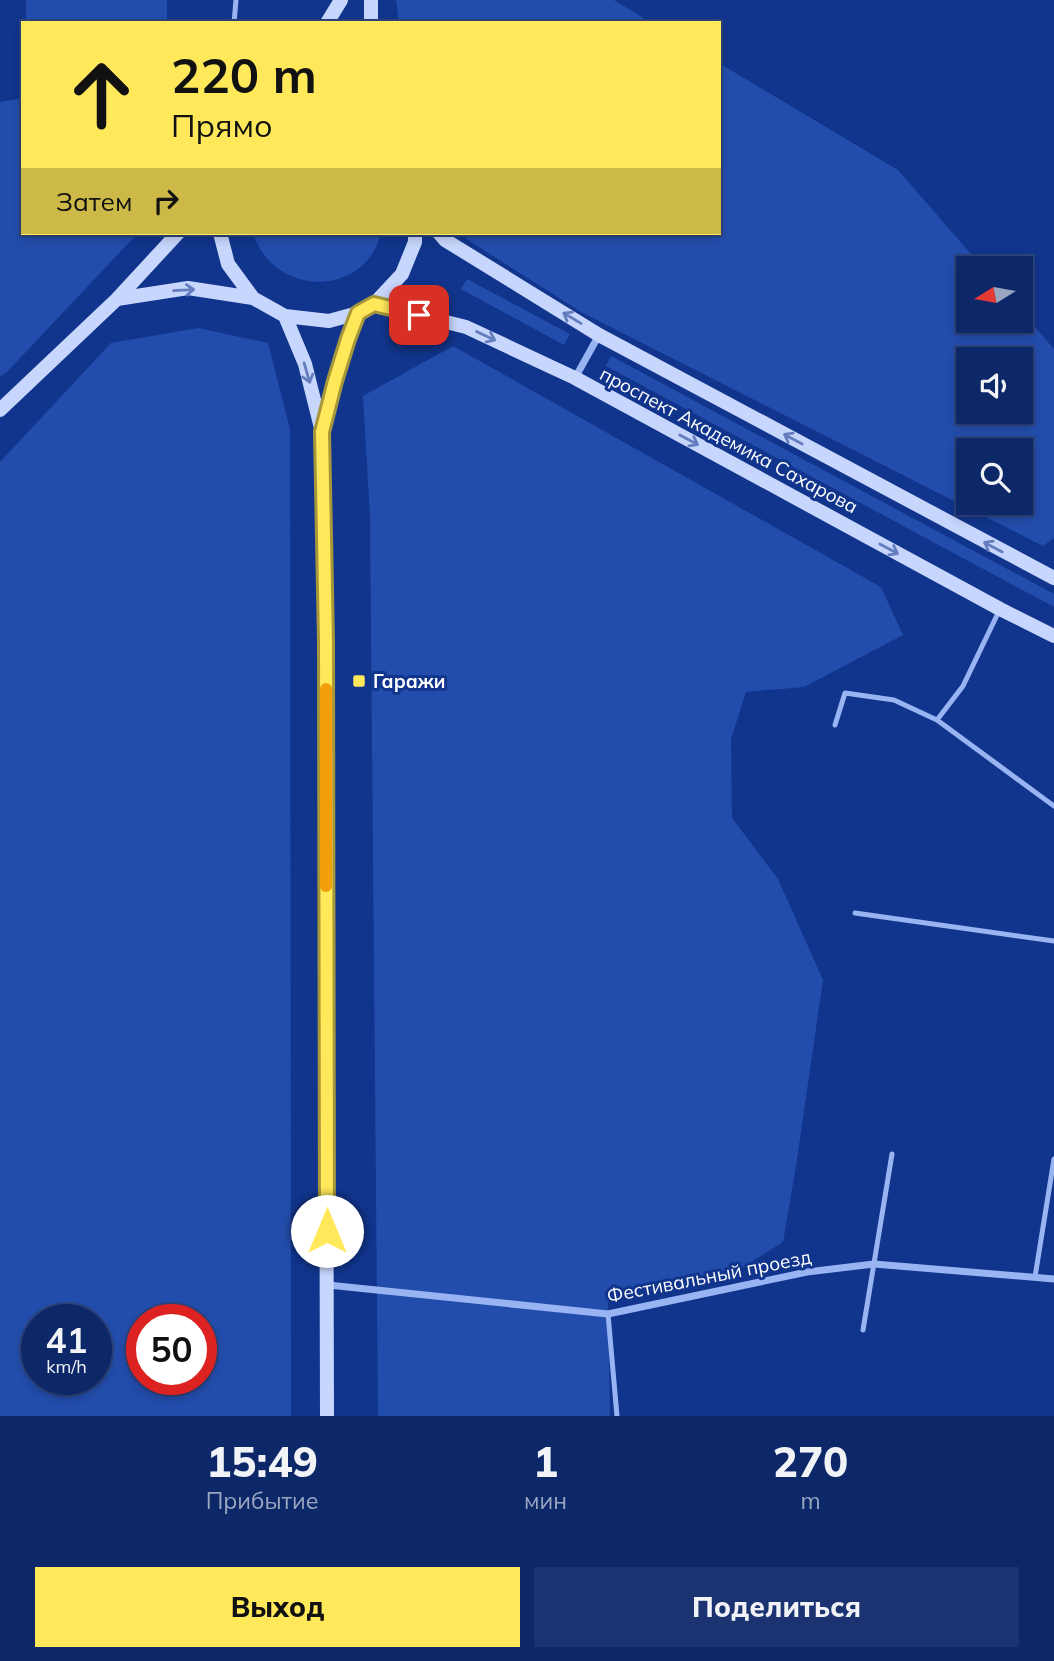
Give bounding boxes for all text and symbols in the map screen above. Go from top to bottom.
text: 220 m [171,44,317,105]
icon: ahead [56,49,147,140]
text: Прямо [171,105,273,145]
icon: right [147,182,185,220]
text: Затем [56,185,133,218]
north arrow [956,256,1032,332]
map controls [956,256,1033,515]
one-way arrow [172,283,195,296]
pin [389,285,449,345]
icon: arrive [400,296,438,334]
one-way arrow [563,311,583,325]
one-way arrow [475,330,496,344]
button: sound [956,347,1033,424]
one-way arrow [301,362,314,384]
street label: проспект Академика Сахарова [596,362,862,518]
one-way arrow [783,432,804,445]
one-way arrow [678,433,698,447]
button: search [956,438,1033,515]
one-way arrow [984,540,1004,554]
one-way arrow [878,542,898,556]
place label: Гаражи [373,669,446,693]
marker: Гаражи [351,673,367,689]
position arrow [290,1194,364,1268]
street label: Фестивальный проезд [605,1244,814,1308]
speed limit sign: 50 [126,1304,217,1395]
text: 41 [45,1318,88,1362]
text: km/h [46,1355,87,1378]
text: 15:49 [206,1435,318,1488]
text: 1 [533,1435,558,1488]
text: 270 [773,1435,848,1488]
text: Прибытие [206,1486,318,1515]
text: мин [524,1486,567,1515]
text: m [800,1486,821,1515]
button: Выход [35,1567,520,1647]
button: Поделиться [534,1567,1019,1647]

